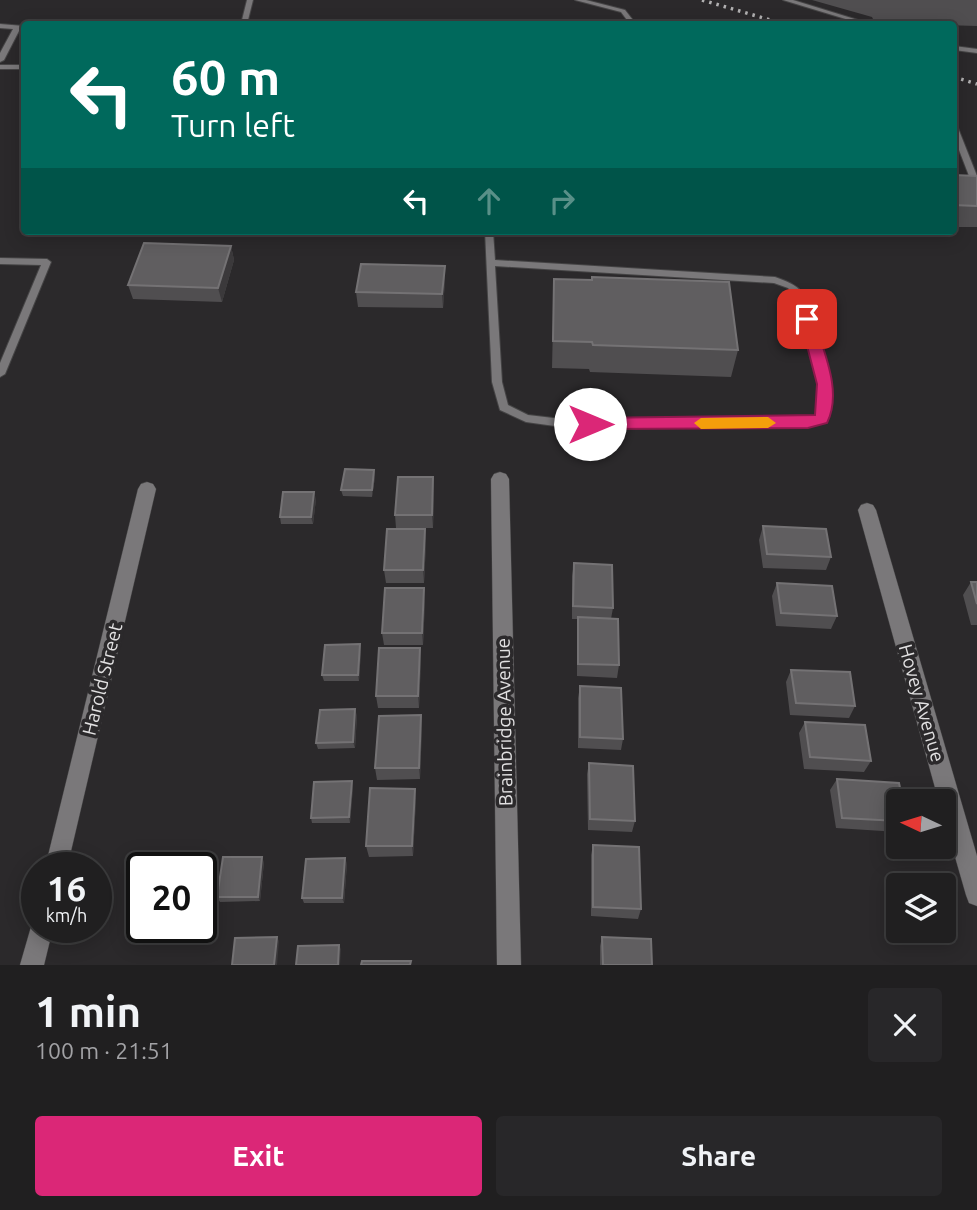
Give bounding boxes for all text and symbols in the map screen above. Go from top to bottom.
icon: left [56,49,147,140]
text: 60 m [171,49,280,104]
text: Turn left [171,107,295,143]
icon: left [397,182,435,220]
icon: ahead [470,182,508,220]
icon: right [543,182,581,220]
pin [777,289,837,349]
icon: arrive [788,300,826,338]
position arrow [553,387,627,461]
street label: Harold Street [77,620,127,737]
street label: Brainbridge Avenue [492,638,516,806]
street label: Hovey Avenue [895,642,949,764]
north arrow [886,789,956,859]
map controls [886,789,956,943]
speed limit sign: 20 [126,852,217,943]
text: 16 [47,868,86,908]
button: layers [886,873,956,943]
text: km/h [46,905,87,925]
text: 1 min [35,988,141,1035]
button: close [868,988,942,1062]
text: 100 m · 21:51 [35,1038,173,1063]
button: Exit [35,1116,482,1196]
button: Share [496,1116,942,1196]

